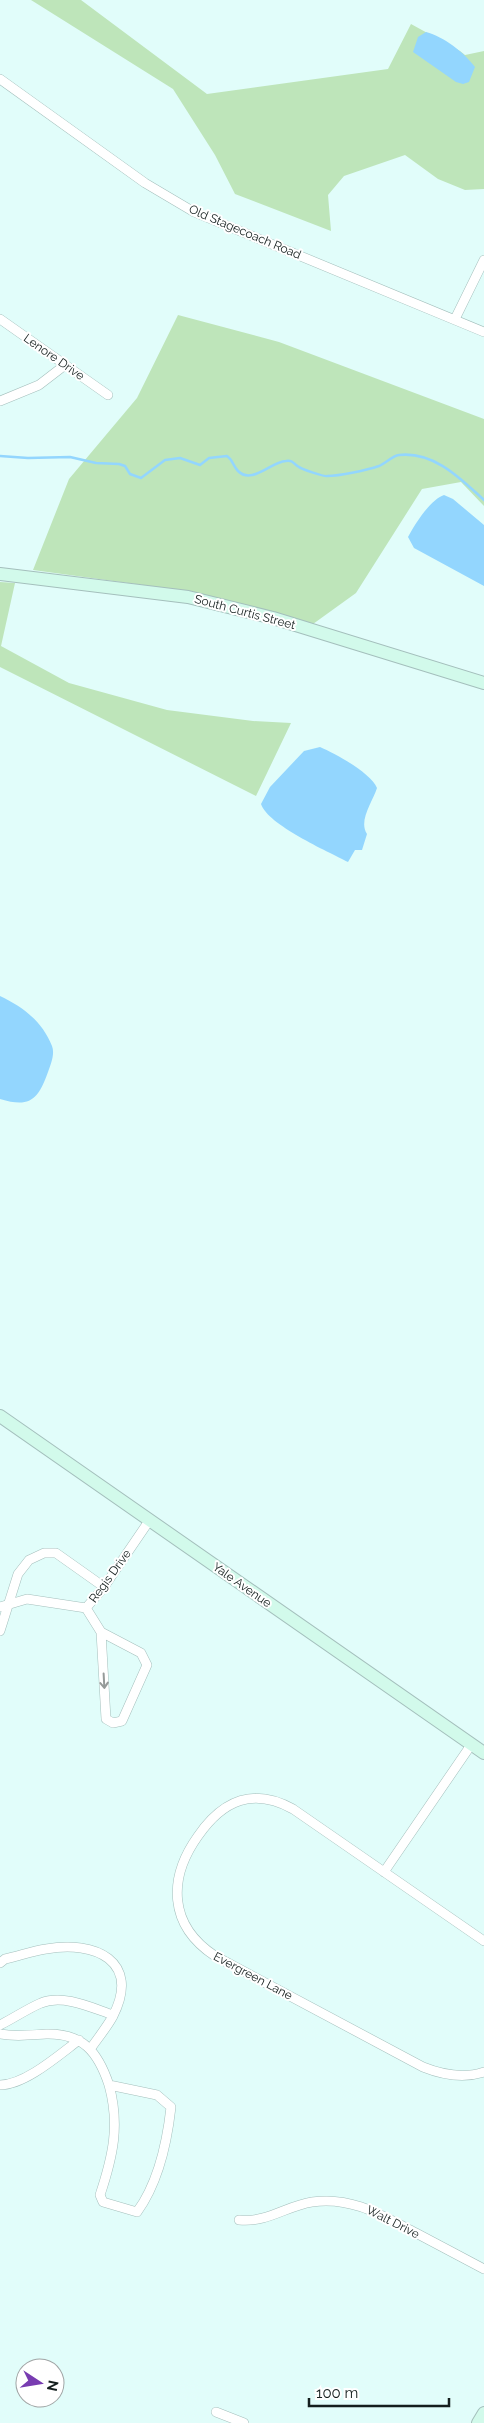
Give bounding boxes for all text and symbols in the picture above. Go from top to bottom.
street label: Old Stagecoach Road [187,202,303,262]
street label: Lenore Drive [21,331,87,383]
street label: South Curtis Street [193,592,297,632]
street label: Regis Drive [86,1547,134,1605]
street label: Yale Avenue [210,1560,274,1610]
one-way arrow [99,1673,108,1689]
street label: Evergreen Lane [211,1949,295,2003]
street label: Walt Drive [364,2203,422,2241]
north arrow [15,2358,65,2408]
scale bar [309,2376,449,2408]
text: N [44,2379,62,2393]
text: 100 m [316,2384,358,2402]

